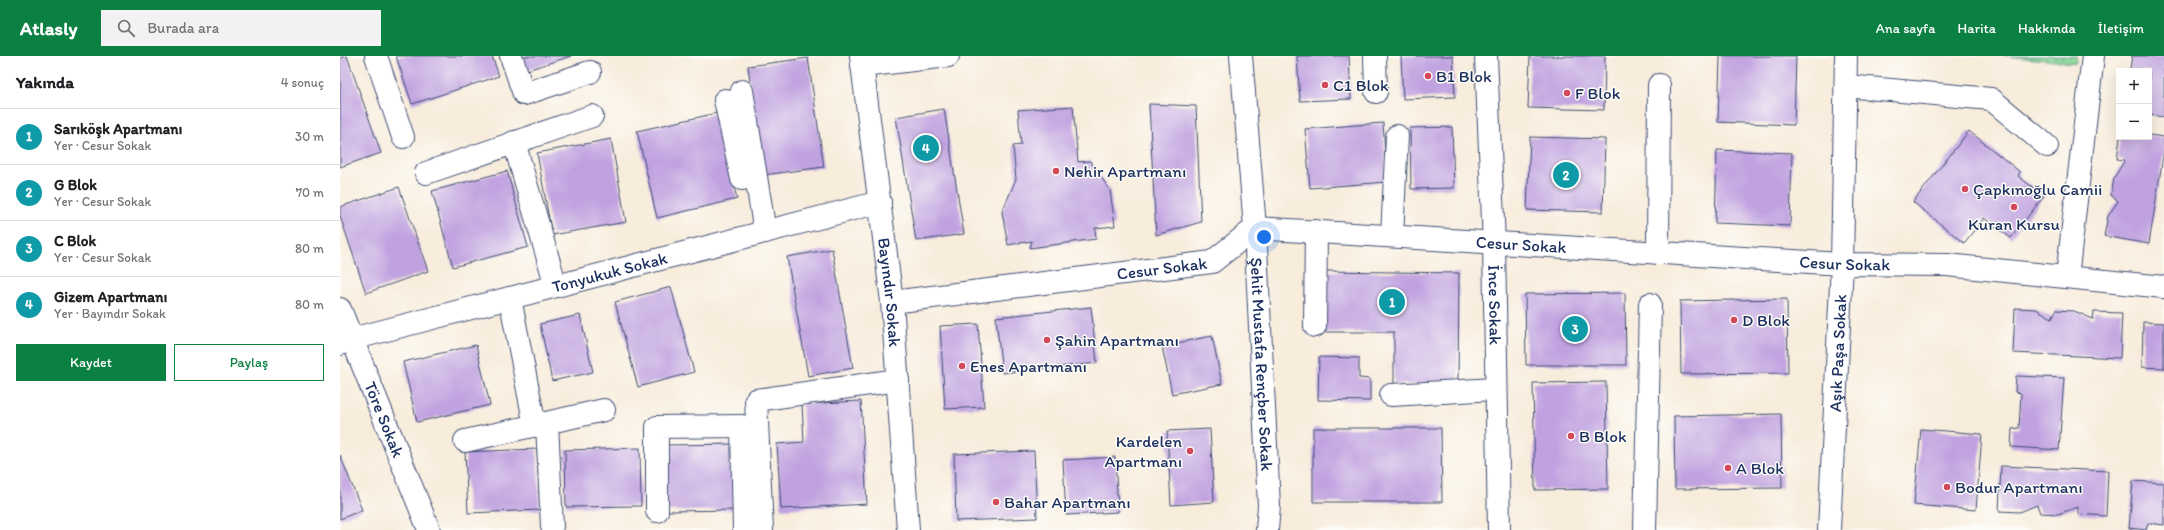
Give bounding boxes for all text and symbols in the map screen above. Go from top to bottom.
search box [101,10,381,46]
text: Atlasly [20,17,77,40]
icon: search [115,17,137,39]
text: Burada ara [147,19,219,37]
text: Ana sayfa [1876,20,1935,37]
text: Harita [1957,20,1996,37]
text: Hakkında [2018,20,2076,37]
text: İletişim [2098,20,2144,37]
place label: B1 Blok [1436,66,1492,86]
map controls [2116,68,2152,140]
button: + [2116,68,2152,104]
marker: B1 Blok [1423,71,1433,81]
text: Yakında [16,72,74,92]
text: 4 sonuç [281,75,324,90]
place label: C1 Blok [1333,75,1389,95]
marker: C1 Blok [1320,80,1330,90]
place label: F Blok [1575,83,1621,103]
marker: F Blok [1562,88,1572,98]
button: − [2116,104,2152,140]
text: Sarıköşk Apartmanı [54,120,182,138]
text: 1 [26,129,32,144]
text: 30 m [295,129,324,144]
pin: 4 [913,133,939,163]
text: Yer · Cesur Sokak [54,138,151,153]
pin: 2 [1553,160,1579,190]
place label: Nehir Apartmanı [1064,161,1186,181]
marker: Nehir Apartmanı [1051,166,1061,176]
text: G Blok [54,176,97,194]
place label: Çapkınoğlu Camii [1973,179,2102,199]
marker: Çapkınoğlu Camii [1960,184,1970,194]
text: 2 [26,185,32,200]
text: 70 m [296,185,324,200]
text: Yer · Cesur Sokak [54,194,151,209]
marker: Kuran Kursu [2009,202,2019,212]
place label: Kuran Kursu [1968,214,2061,234]
your location [1254,227,1274,247]
text: C Blok [54,232,96,250]
street label: Cesur Sokak [1475,232,1567,257]
street label: Bayındır Sokak [874,236,905,348]
text: 3 [25,241,33,256]
text: 80 m [295,241,324,256]
street label: Tonyukuk Sokak [550,248,670,297]
text: Yer · Cesur Sokak [54,250,151,265]
street label: Cesur Sokak [1799,251,1890,274]
street label: Cesur Sokak [1116,253,1208,284]
street label: Şehit Mustafa Rençber Sokak [1246,257,1277,472]
street label: İnce Sokak [1484,265,1506,345]
pin: 1 [1379,287,1405,317]
text: Gizem Apartmanı [54,288,167,306]
street label: Aşık Paşa Sokak [1825,294,1851,413]
text: 4 [25,297,33,312]
text: 80 m [295,297,324,312]
text: Yer · Bayındır Sokak [54,306,166,321]
place label: D Blok [1742,310,1790,330]
pin: 3 [1562,314,1588,344]
marker: D Blok [1729,315,1739,325]
place label: Şahin Apartmanı [1055,330,1179,350]
marker: Şahin Apartmanı [1042,335,1052,345]
button: Kaydet [16,344,166,381]
button: Paylaş [174,344,324,381]
place label: Enes Apartmanı [970,356,1087,376]
marker: Enes Apartmanı [957,361,967,371]
street label: Töre Sokak [360,379,409,460]
place label: B Blok [1579,426,1627,446]
place label: Kardelen Apartmanı [1104,431,1182,471]
marker: B Blok [1566,431,1576,441]
marker: Kardelen Apartmanı [1185,446,1195,456]
place label: A Blok [1736,458,1784,478]
marker: A Blok [1723,463,1733,473]
place label: Bodur Apartmanı [1955,477,2083,497]
marker: Bodur Apartmanı [1942,482,1952,492]
place label: Bahar Apartmanı [1004,492,1131,512]
marker: Bahar Apartmanı [991,497,1001,507]

